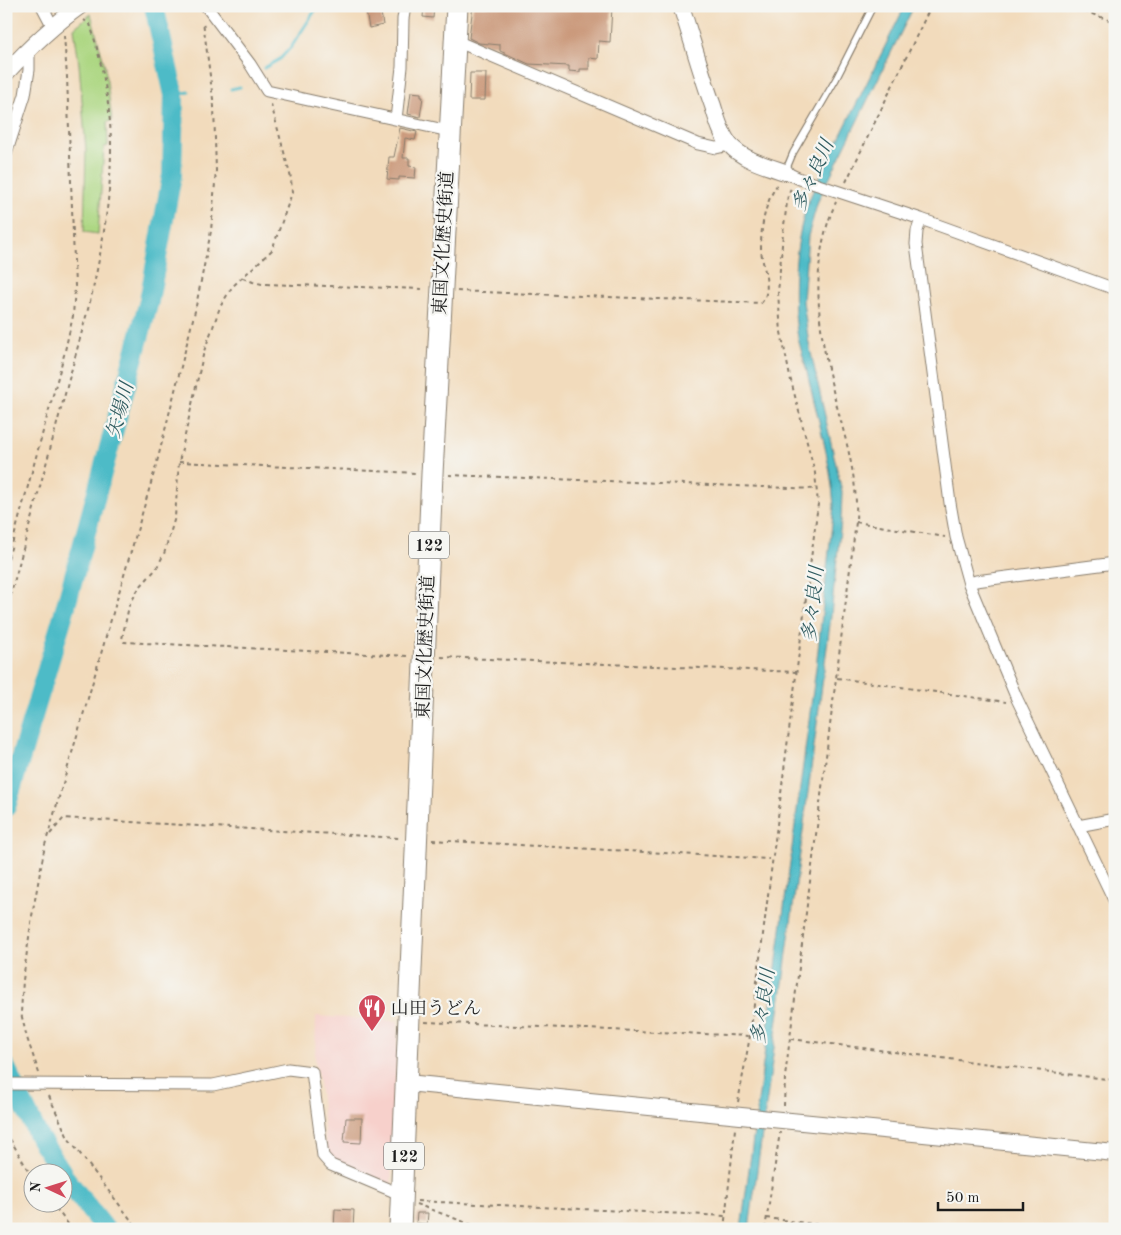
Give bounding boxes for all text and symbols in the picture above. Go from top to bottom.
water label: 多々良川 [788,135,839,215]
street label: 東国文化歴史街道 [429,171,457,315]
water label: 矢場川 [103,378,138,441]
road number: 122 [409,532,449,558]
water label: 多々良川 [799,563,828,643]
street label: 東国文化歴史街道 [412,575,438,719]
water label: 多々良川 [748,965,779,1045]
restaurant icon: 山田うどん [357,993,387,1032]
place label: 山田うどん [391,999,481,1018]
road number: 122 [384,1142,424,1170]
north arrow [22,1162,72,1212]
scale bar [938,1180,1024,1212]
text: N [29,1181,43,1193]
text: 50 m [946,1191,980,1206]

